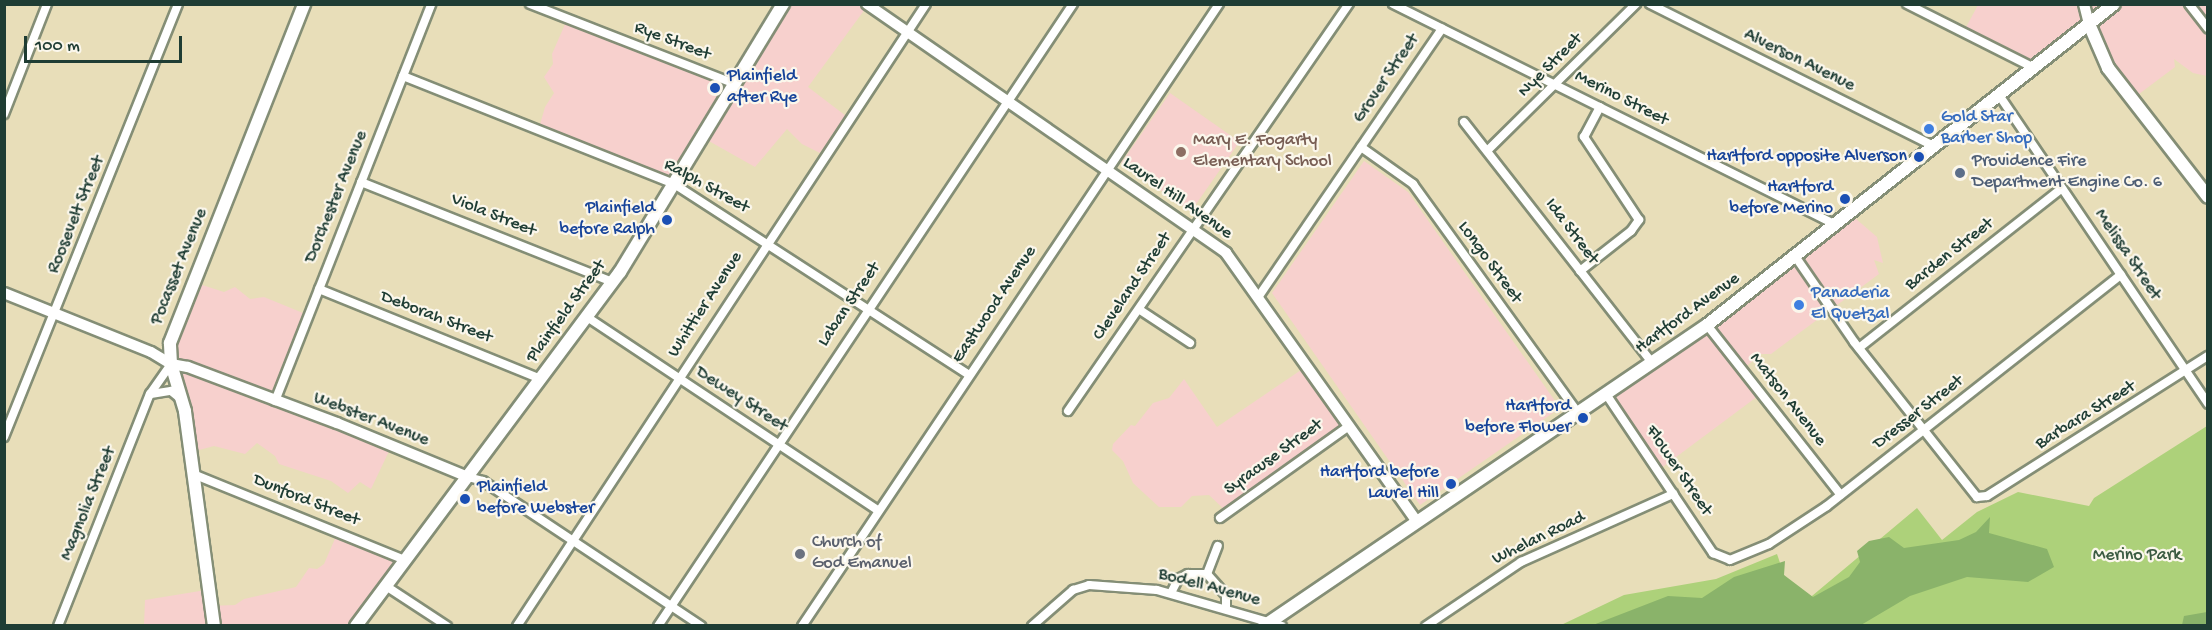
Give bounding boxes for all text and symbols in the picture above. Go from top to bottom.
street label: Rye Street [631,18,713,66]
scale bar [27,24,184,62]
street label: Alverson Avenue [1740,25,1858,97]
street label: Nye Street [1514,29,1588,103]
street label: Grover Street [1349,30,1425,128]
text: 100 m [35,36,80,57]
street label: Merino Street [1571,66,1671,132]
place label: Plainfield after Rye [727,67,797,110]
marker: Plainfield after Rye [708,81,722,95]
place label: Gold Star Barber Shop [1941,108,2032,150]
marker: Gold Star Barber Shop [1922,122,1936,136]
street label: Dorchester Avenue [301,128,373,266]
place label: Mary E. Fogarty Elementary School [1193,131,1332,174]
marker: Mary E. Fogarty Elementary School [1174,145,1188,159]
place label: Hartford opposite Alverson [1706,146,1907,168]
marker: Hartford opposite Alverson [1912,150,1926,164]
place label: Providence Fire Department Engine Co. 6 [1972,152,2162,195]
street label: Roosevelt Street [44,153,110,277]
street label: Laurel Hill Avenue [1118,153,1236,245]
street label: Ralph Street [660,155,752,219]
marker: Providence Fire Department Engine Co. 6 [1953,166,1967,180]
place label: Hartford before Merino [1729,178,1833,220]
street label: Viola Street [447,189,539,243]
marker: Hartford before Merino [1838,192,1852,206]
street label: Ida Street [1539,195,1603,269]
place label: Plainfield before Ralph [560,199,655,242]
street label: Melissa Street [2089,205,2165,305]
street label: Pocasset Avenue [147,206,213,328]
marker: Plainfield before Ralph [660,213,674,227]
street label: Barden Street [1902,214,1998,296]
street label: Longo Street [1452,218,1526,308]
street label: Cleveland Street [1089,229,1177,345]
street label: Eastwood Avenue [948,242,1042,368]
street label: Whittier Avenue [664,248,748,362]
street label: Plainfield Street [522,256,612,368]
street label: Laban Street [814,259,886,351]
street label: Hartford Avenue [1631,269,1745,359]
place label: Panaderia El Quetzal [1811,284,1890,326]
street label: Deborah Street [377,287,495,349]
marker: Panaderia El Quetzal [1792,298,1806,312]
street label: Matson Avenue [1744,349,1830,451]
street label: Dewey Street [691,362,791,438]
street label: Dresser Street [1870,371,1968,455]
street label: Barbara Street [2032,377,2140,455]
street label: Webster Avenue [310,388,432,452]
place label: Hartford before Flower [1465,397,1571,440]
marker: Hartford before Flower [1576,411,1590,425]
street label: Syracuse Street [1221,415,1327,501]
street label: Flower Street [1640,422,1716,520]
street label: Magnolia Street [56,444,122,564]
place label: Hartford before Laurel Hill [1320,463,1439,506]
street label: Dunford Street [250,470,362,532]
marker: Hartford before Laurel Hill [1444,477,1458,491]
place label: Plainfield before Webster [477,478,594,520]
marker: Plainfield before Webster [458,492,472,506]
street label: Whelan Road [1489,507,1589,571]
place label: Church of God Emanuel [812,533,912,576]
park label: Merino Park [2093,545,2181,567]
marker: Church of God Emanuel [793,547,807,561]
street label: Bodell Avenue [1156,564,1262,612]

